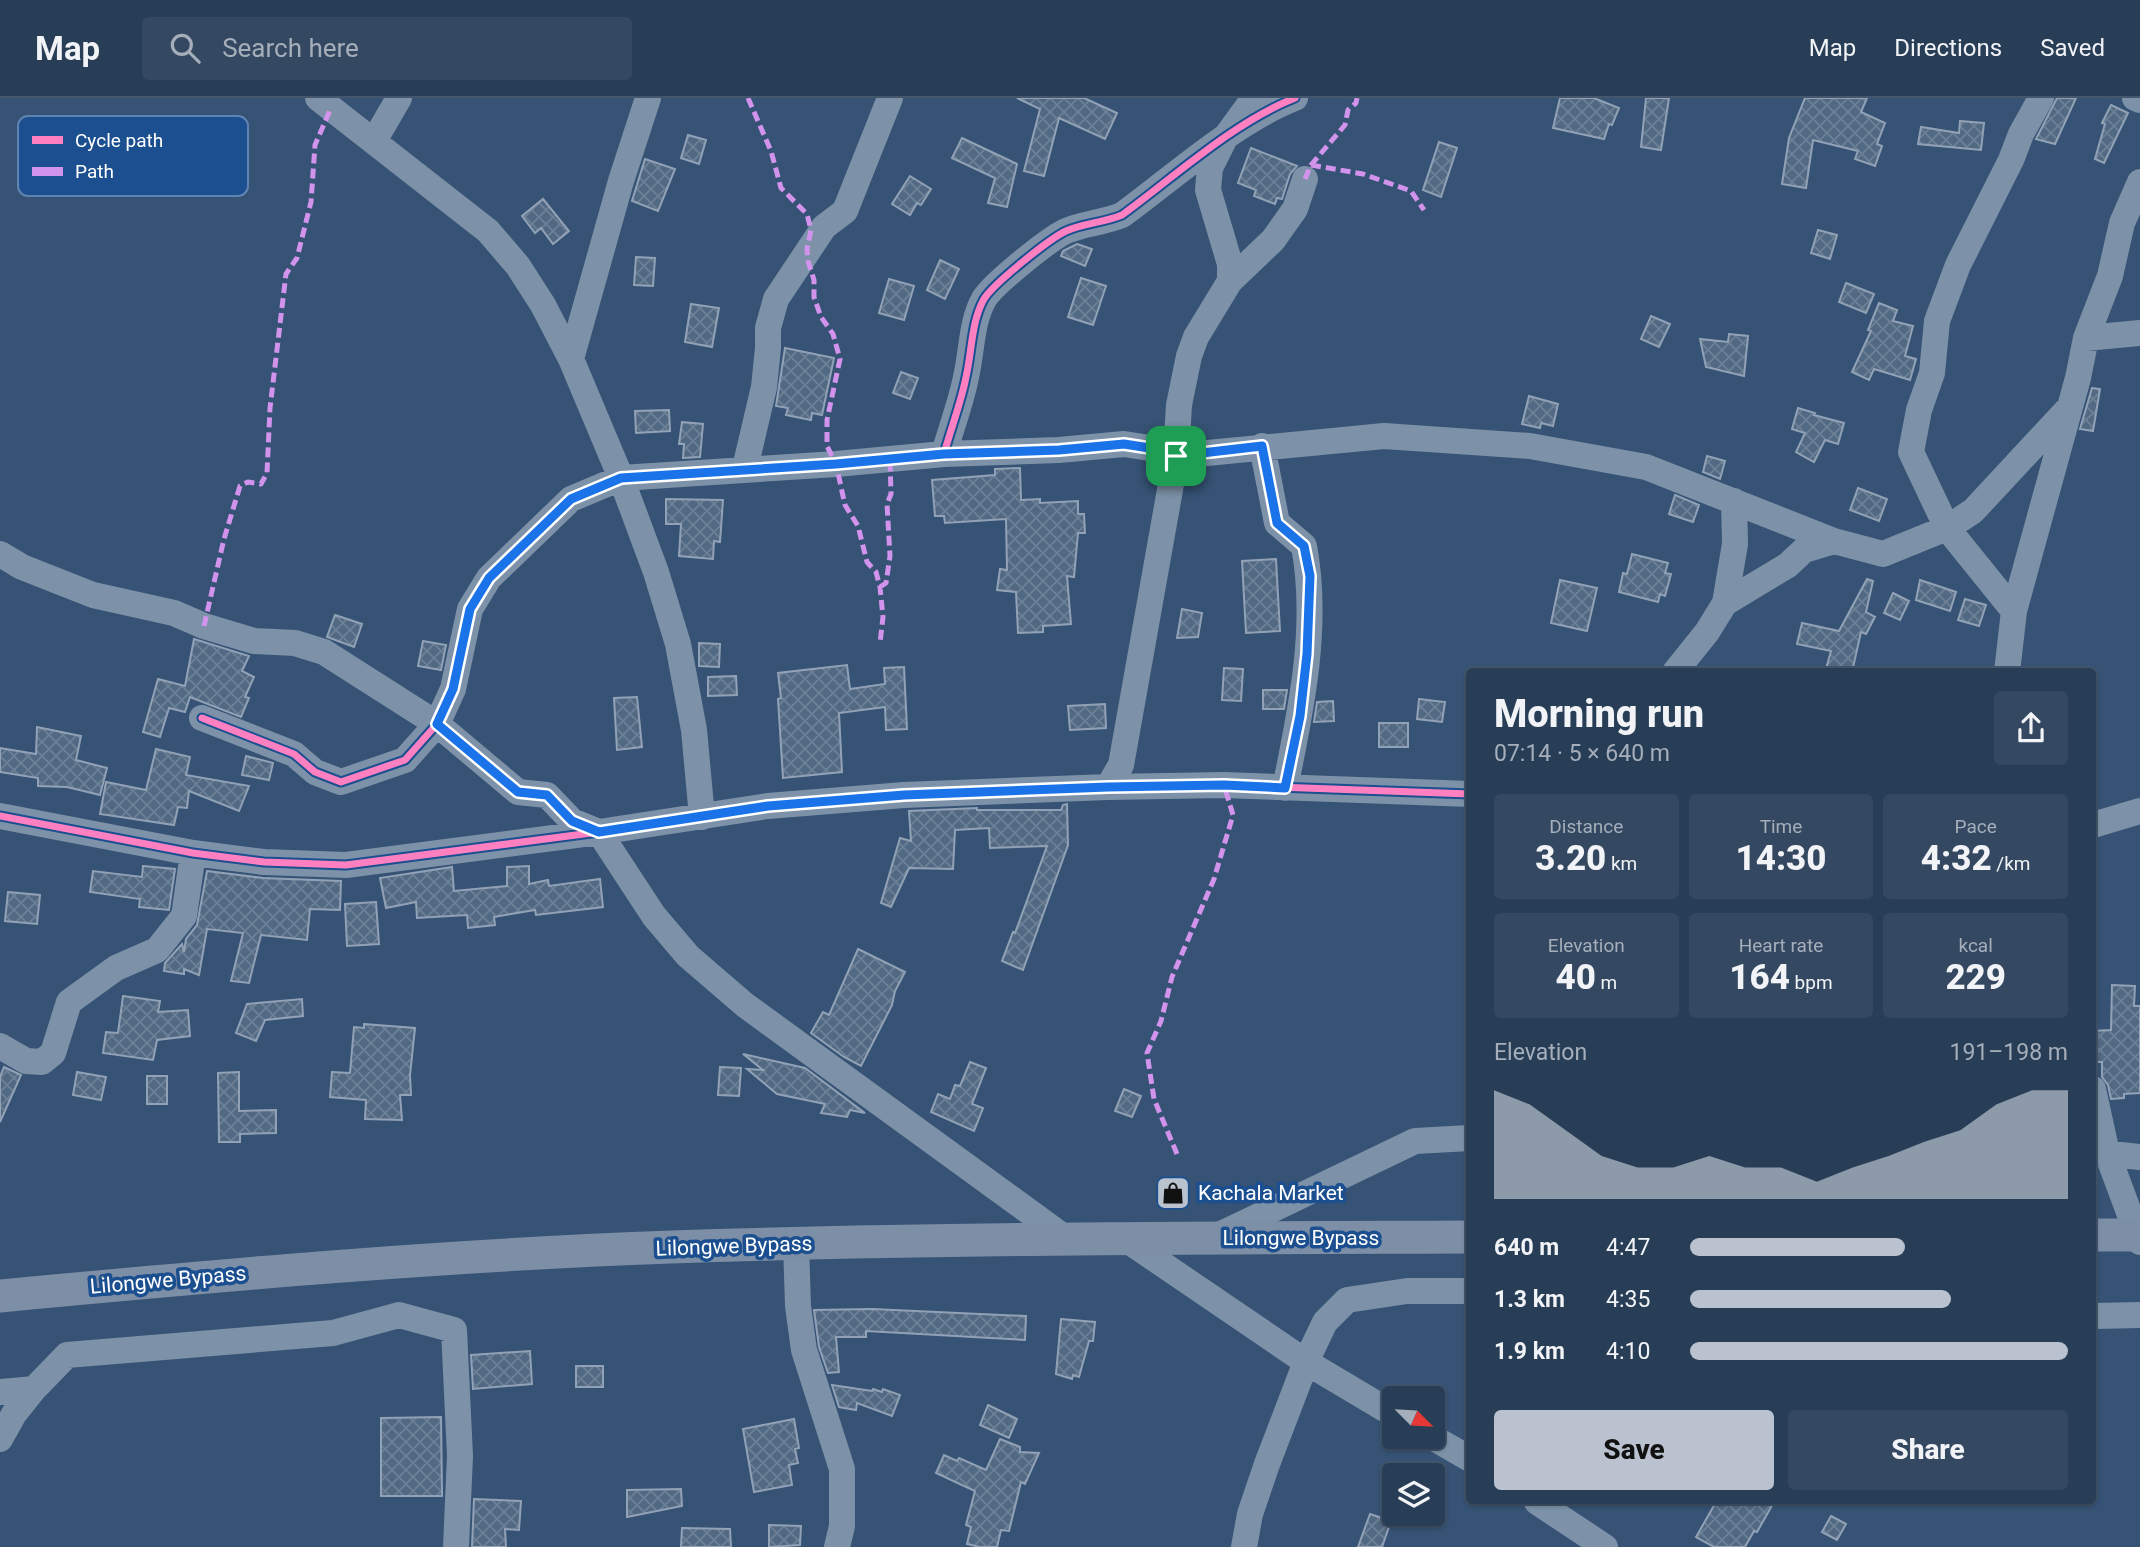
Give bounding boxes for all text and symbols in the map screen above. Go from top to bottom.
search box [142,17,632,80]
text: Map [35,29,100,68]
icon: search [166,29,204,67]
text: Search here [222,33,359,63]
text: Map [1809,34,1856,62]
text: Directions [1894,34,2002,62]
text: Saved [2040,34,2105,62]
legend [18,116,248,196]
text: Cycle path [75,129,163,152]
text: Path [75,160,114,183]
pin [1146,426,1206,486]
icon: arrive [1157,437,1195,475]
button: share [1994,691,2068,765]
text: Morning run [1494,692,1704,736]
text: 07:14 · 5 × 640 m [1494,740,1670,767]
text: Distance [1549,815,1623,838]
text: Time [1760,815,1802,838]
text: Pace [1955,815,1997,838]
text: 3.20 [1535,838,1606,879]
text: 14:30 [1736,838,1826,879]
text: 4:32 [1921,838,1992,879]
text: km [1606,852,1637,875]
text: /km [1992,852,2030,875]
text: Elevation [1548,934,1625,957]
text: Heart rate [1739,934,1823,957]
text: kcal [1958,934,1993,957]
text: 40 [1555,957,1596,998]
text: 164 [1729,957,1790,998]
text: 229 [1945,957,2006,998]
text: m [1596,971,1617,994]
text: bpm [1790,971,1833,994]
text: Elevation [1494,1039,1587,1066]
text: 191–198 m [1949,1039,2068,1066]
shop icon: Kachala Market [1154,1174,1192,1212]
place label: Kachala Market [1198,1181,1344,1205]
street label: Lilongwe Bypass [1223,1226,1379,1250]
street label: Lilongwe Bypass [655,1231,813,1261]
text: 640 m [1494,1234,1559,1261]
text: 4:47 [1606,1234,1650,1261]
street label: Lilongwe Bypass [89,1261,247,1299]
text: 1.3 km [1494,1286,1565,1313]
text: 4:35 [1606,1286,1650,1313]
text: 1.9 km [1494,1338,1565,1365]
text: 4:10 [1606,1338,1650,1365]
north arrow [1382,1386,1446,1449]
map controls [1382,1386,1445,1526]
button: Save [1494,1410,1774,1490]
button: Share [1788,1410,2068,1490]
button: layers [1382,1463,1445,1526]

